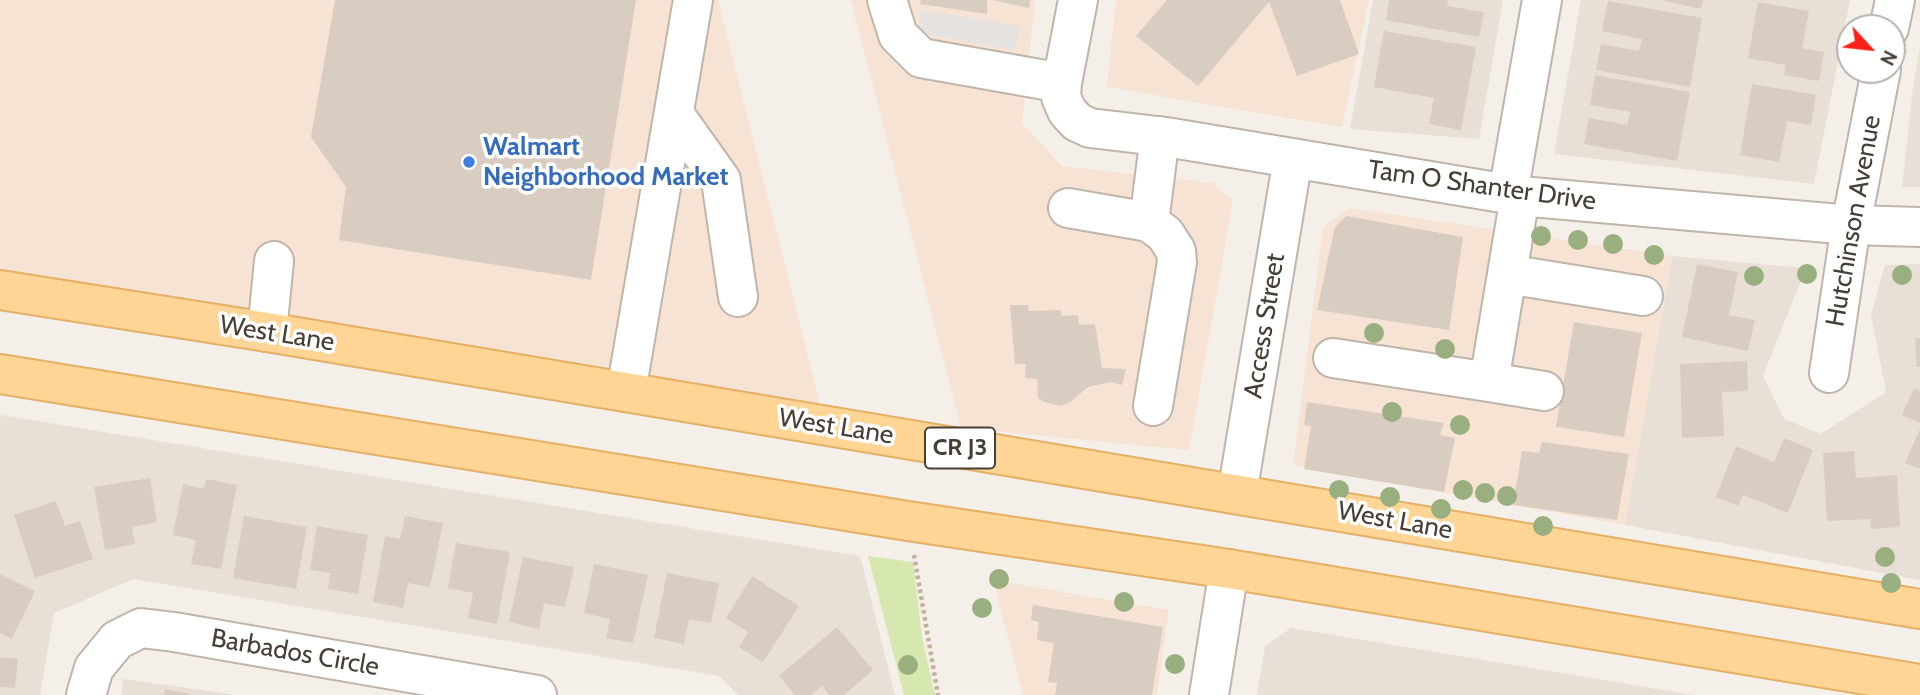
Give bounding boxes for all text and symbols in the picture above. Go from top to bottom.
north arrow [1836,14,1906,84]
text: N [1875,47,1902,69]
street label: Hutchinson Avenue [1820,113,1888,329]
place label: Walmart Neighborhood Market [483,131,728,192]
marker: Walmart Neighborhood Market [461,154,477,170]
street label: Tam O Shanter Drive [1366,155,1598,217]
street label: Access Street [1238,251,1292,401]
street label: West Lane [217,310,337,358]
street label: West Lane [776,403,896,451]
road number: CR J3 [925,428,995,468]
street label: West Lane [1335,496,1455,546]
street label: Barbados Circle [209,623,381,683]

